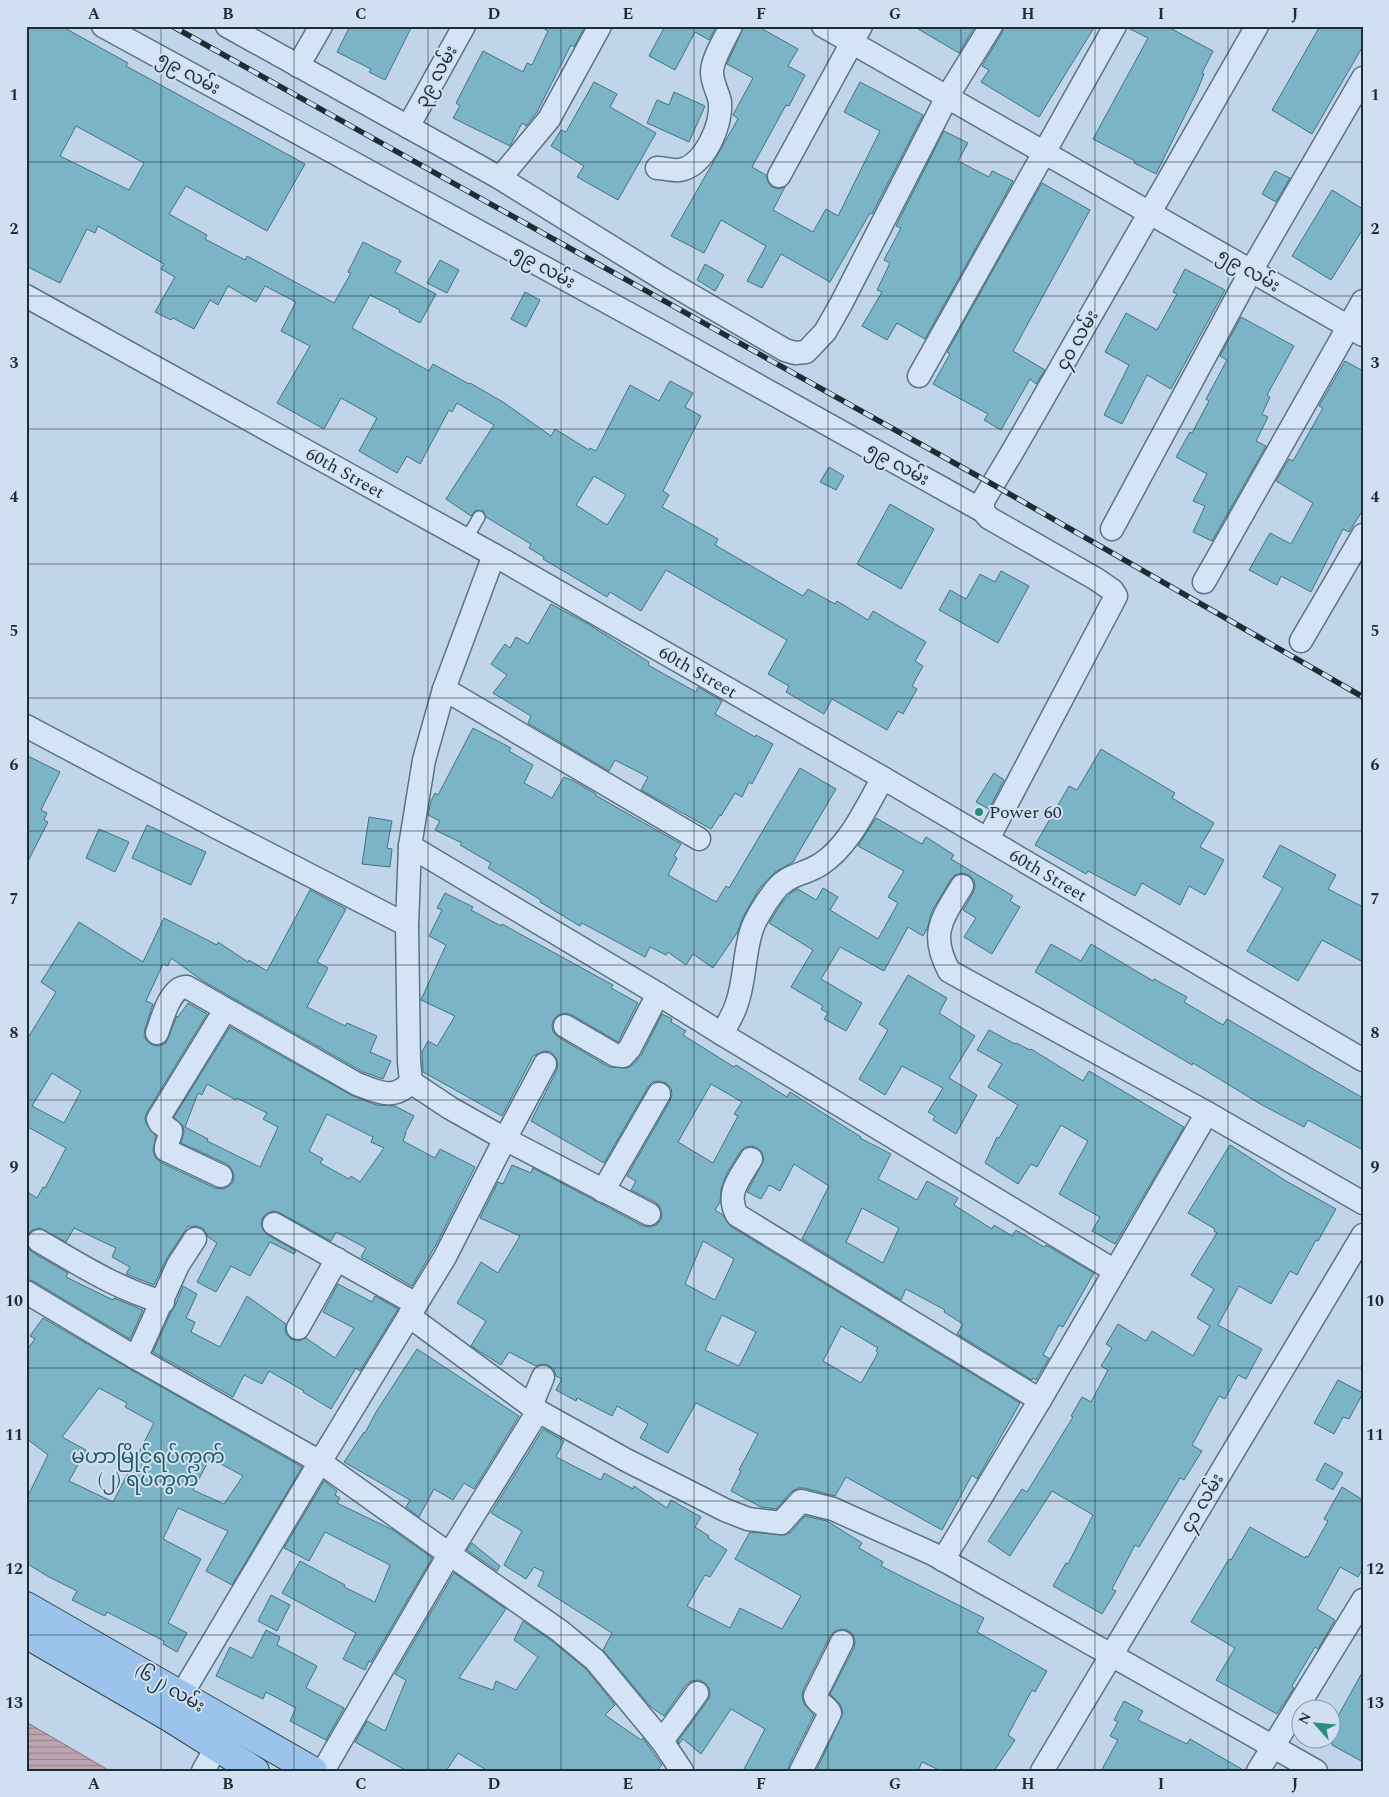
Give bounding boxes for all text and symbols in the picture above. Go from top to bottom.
text: A [88,2,101,26]
text: B [222,2,234,26]
text: C [355,2,367,26]
text: D [488,2,501,26]
text: E [623,2,633,26]
text: F [756,2,766,26]
text: G [889,2,901,26]
text: H [1021,2,1035,26]
text: I [1158,2,1164,26]
text: J [1292,2,1299,26]
street label: ၃၉ လမ်း [408,40,465,113]
street label: ၅၉ လမ်း [152,45,225,103]
text: 1 [10,83,18,107]
text: 1 [1371,83,1379,107]
text: 2 [10,217,19,241]
text: 2 [1371,217,1380,241]
street label: ၅၉ လမ်း [507,239,580,297]
street label: ၅၉ လမ်း [1212,242,1285,300]
street label: ၄၀ လမ်း [1049,305,1106,376]
text: 3 [10,351,19,375]
text: 3 [1371,351,1380,375]
street label: ၅၉ လမ်း [861,436,934,494]
street label: 60th Street [301,440,390,506]
text: 4 [10,485,19,509]
text: 4 [1371,485,1380,509]
text: 5 [10,619,18,643]
text: 5 [1371,619,1379,643]
street label: 60th Street [653,639,742,706]
text: 6 [10,753,19,777]
text: 6 [1371,753,1380,777]
place label: Power 60 [989,799,1062,826]
marker: Power 60 [973,806,985,818]
street label: 60th Street [1004,842,1092,909]
text: 7 [10,887,19,911]
text: 7 [1371,887,1380,911]
text: 8 [10,1021,19,1045]
text: 8 [1371,1021,1380,1045]
text: 9 [10,1155,19,1179]
text: 9 [1371,1155,1380,1179]
text: 10 [5,1289,23,1313]
text: 10 [1366,1289,1384,1313]
text: 11 [5,1423,23,1447]
text: 11 [1366,1423,1384,1447]
district label: မဟာမြိုင်ရပ်ကွက် (၂) ရပ်ကွက် [71,1442,225,1495]
street label: ၄၁ လမ်း [1174,1468,1232,1539]
text: 12 [5,1557,23,1581]
text: 12 [1366,1557,1384,1581]
street label: (၆၂) လမ်း [129,1657,210,1720]
text: 13 [5,1691,23,1715]
text: 13 [1366,1691,1384,1715]
north arrow [1292,1700,1342,1750]
text: N [1293,1708,1317,1728]
text: A [88,1772,101,1796]
text: B [222,1772,234,1796]
text: C [355,1772,367,1796]
text: D [488,1772,501,1796]
text: E [623,1772,633,1796]
text: F [756,1772,766,1796]
text: G [889,1772,901,1796]
text: H [1021,1772,1035,1796]
text: I [1158,1772,1164,1796]
text: J [1292,1772,1299,1796]

